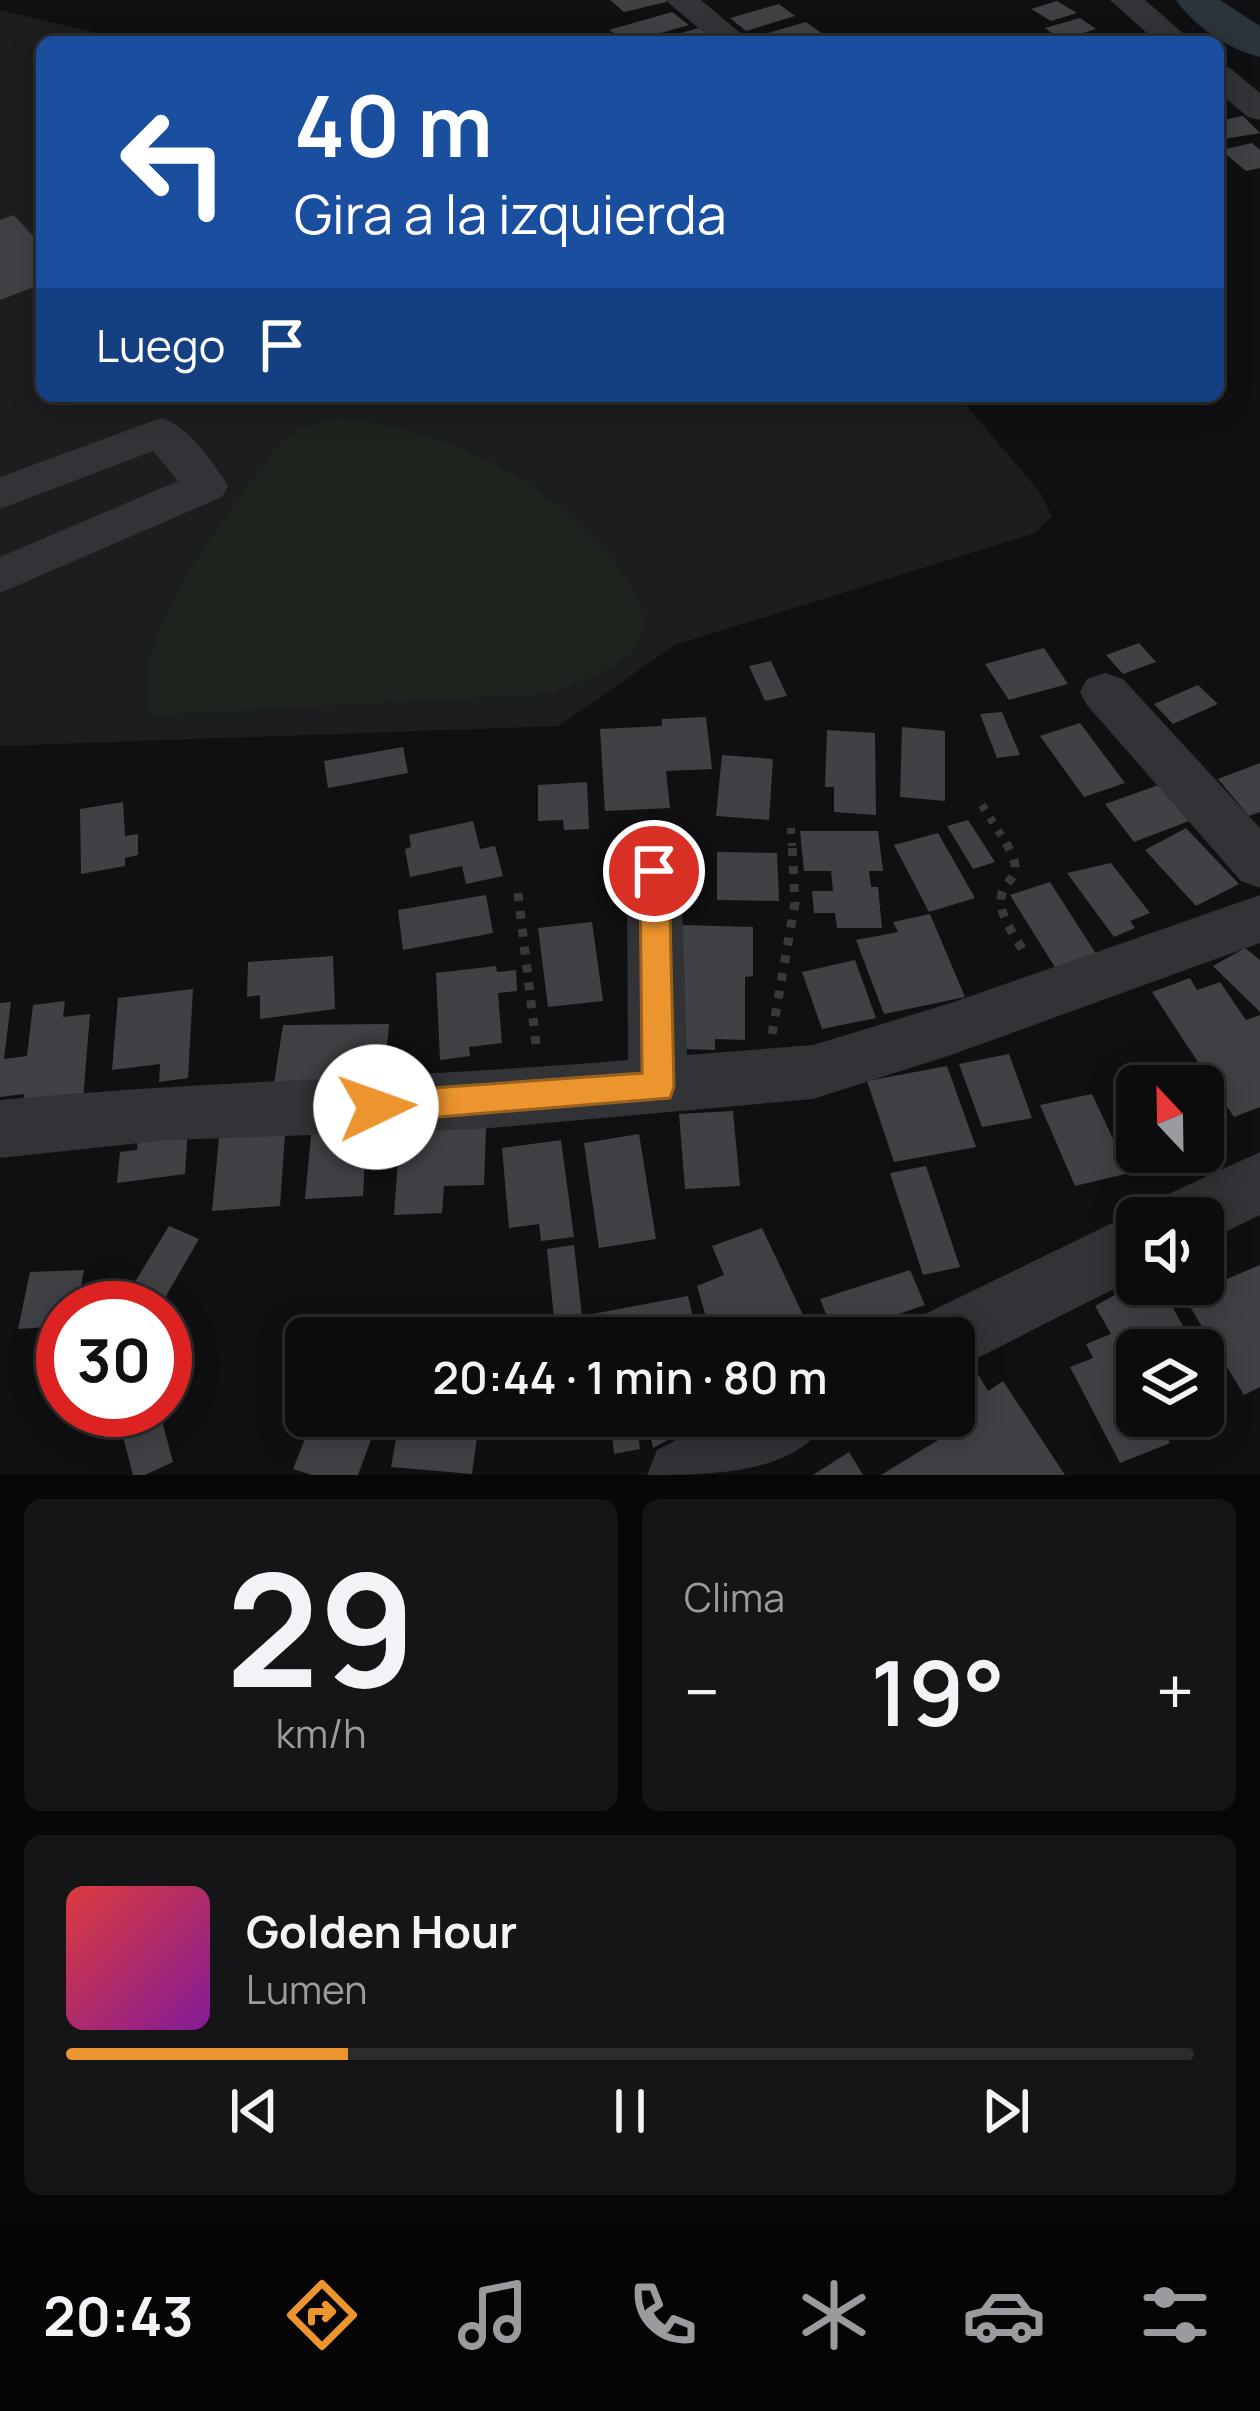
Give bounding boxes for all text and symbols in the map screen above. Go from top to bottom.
text: 40 m [294,67,493,182]
icon: left [96,84,252,240]
text: Gira a la izquierda [294,176,727,250]
icon: arrive [249,312,315,378]
text: Luego [96,314,225,376]
pin [603,820,705,922]
icon: arrive [621,838,687,904]
position arrow [313,1044,439,1170]
north arrow [1116,1065,1224,1173]
map controls [1116,1065,1224,1437]
button: sound [1116,1197,1224,1305]
speed limit sign: 30 [36,1281,192,1437]
button: layers [1116,1329,1224,1437]
text: 20:44 · 1 min · 80 m [433,1346,827,1408]
text: 29 [226,1521,416,1734]
text: Clima [684,1570,785,1624]
text: 19° [871,1630,1005,1753]
text: − [684,1646,720,1736]
text: + [1156,1646,1194,1736]
text: km/h [276,1706,366,1760]
text: Golden Hour [246,1900,517,1962]
text: Lumen [246,1962,367,2016]
icon: previous [221,2078,287,2144]
icon: pause [597,2078,663,2144]
icon: next [973,2078,1039,2144]
icon: directions [280,2273,364,2357]
icon: music [451,2273,535,2357]
icon: phone [621,2273,705,2357]
icon: climate [792,2273,876,2357]
icon: car [962,2273,1046,2357]
icon: filters [1133,2273,1217,2357]
text: 20:43 [43,2278,194,2352]

